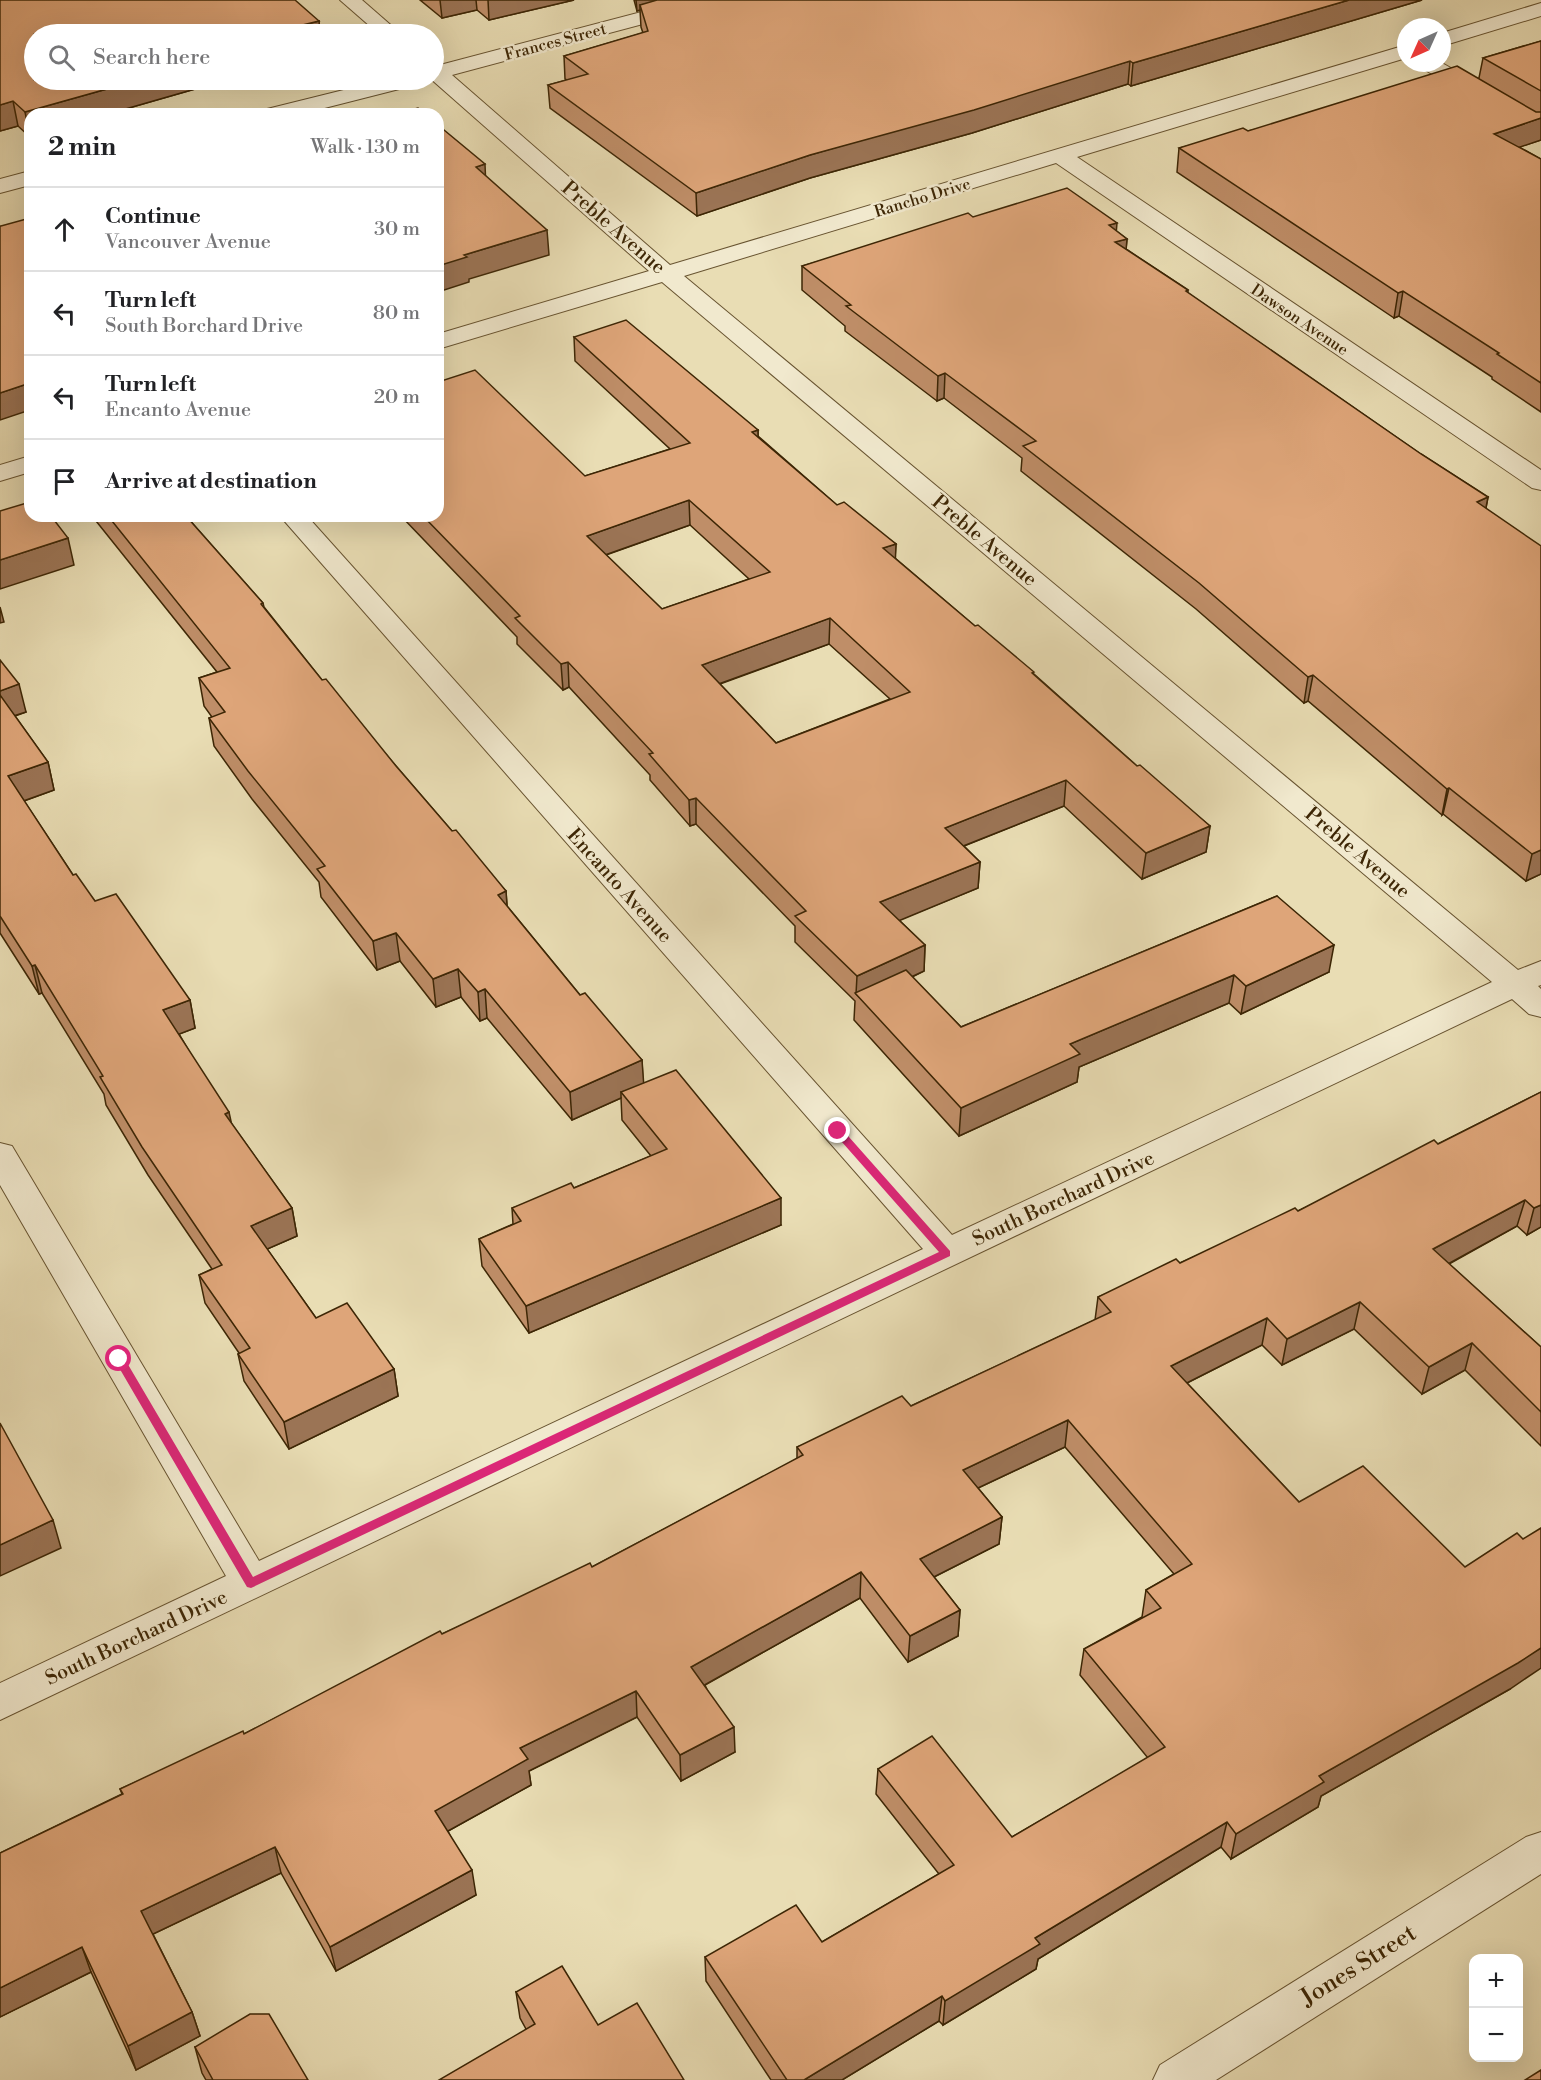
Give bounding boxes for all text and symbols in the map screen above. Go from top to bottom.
north arrow [1397,18,1451,72]
street label: Frances Street [502,19,609,65]
search box [24,24,444,90]
icon: search [45,41,78,74]
text: Search here [93,44,210,71]
text: 2 min [48,131,116,163]
text: Walk · 130 m [311,135,420,160]
street label: Rancho Drive [872,174,973,222]
street label: Preble Avenue [556,176,670,280]
text: Continue [105,203,201,230]
icon: ahead [48,213,81,246]
text: 30 m [374,217,420,242]
text: Vancouver Avenue [105,230,271,255]
street label: Dawson Avenue [1247,280,1352,360]
text: Turn left [105,287,196,314]
icon: left [48,297,81,330]
text: 80 m [373,301,420,326]
text: South Borchard Drive [105,314,303,339]
text: Turn left [105,371,196,398]
icon: left [48,381,81,414]
text: 20 m [374,385,420,410]
text: Encanto Avenue [105,398,251,423]
icon: arrive [48,465,81,498]
text: Arrive at destination [105,468,317,495]
street label: Preble Avenue [926,490,1042,592]
street label: Preble Avenue [1299,802,1415,904]
street label: Encanto Avenue [561,823,677,949]
route end [824,1117,850,1143]
street label: South Borchard Drive [969,1146,1159,1253]
route start [105,1345,131,1371]
street label: South Borchard Drive [42,1585,232,1692]
street label: Jones Street [1294,1918,1422,2014]
map controls [1469,1954,1523,2062]
button: + [1469,1954,1523,2008]
button: − [1469,2008,1523,2062]

